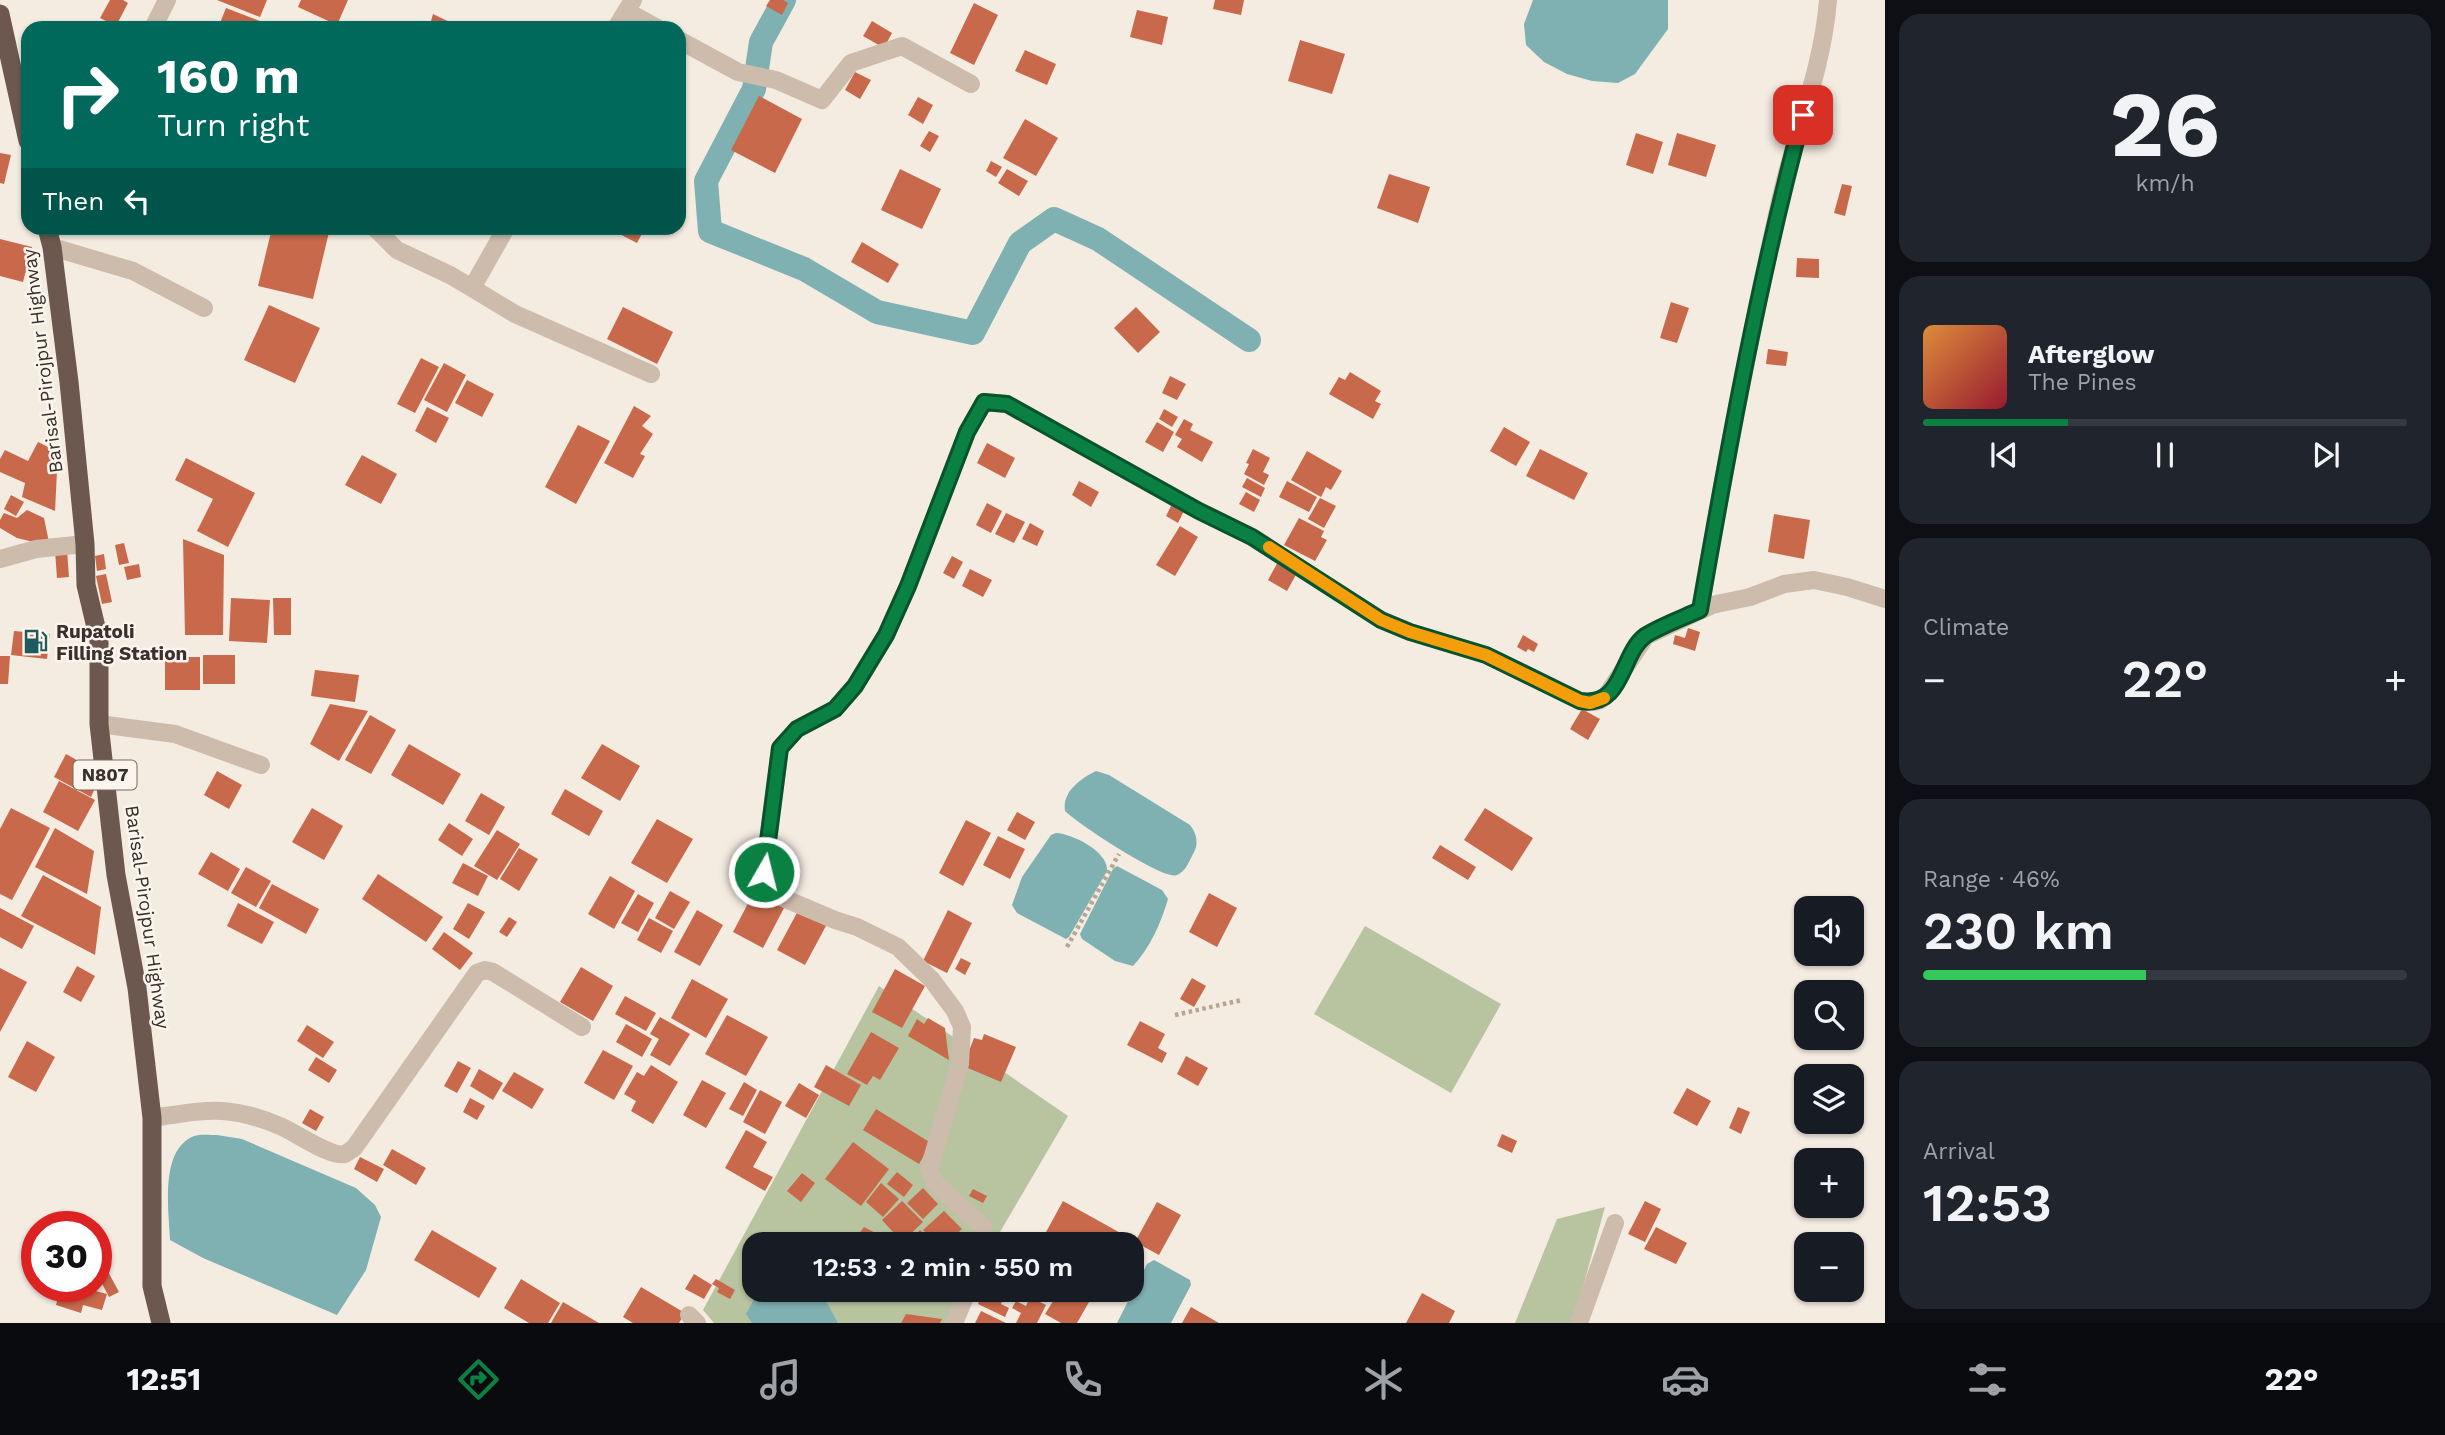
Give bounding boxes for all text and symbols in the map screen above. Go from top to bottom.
text: 160 m [157,47,300,105]
icon: right [42,49,133,140]
text: 26 [2110,71,2220,178]
pin [1773,85,1833,145]
icon: arrive [1784,96,1822,134]
text: Turn right [157,106,309,144]
text: km/h [2135,170,2195,197]
icon: left [118,182,156,220]
text: Then [42,186,104,216]
street label: Barisal-Pirojpur Highway [17,247,68,474]
text: Afterglow [2028,339,2154,369]
text: The Pines [2028,369,2137,396]
icon: previous [1985,436,2023,474]
icon: pause [2146,436,2184,474]
icon: next [2307,436,2345,474]
text: Climate [1923,614,2009,641]
place label: Rupatoli Filling Station [56,620,187,665]
fuel station icon: Rupatoli Filling Station [22,628,50,656]
text: 22° [2122,649,2208,710]
text: − [1923,658,1946,702]
text: + [2384,658,2407,702]
road number: N807 [74,760,136,790]
street label: Barisal-Pirojpur Highway [120,804,175,1031]
position arrow [727,835,801,909]
text: Range · 46% [1923,866,2060,893]
map controls [1794,896,1864,1302]
button: sound [1794,896,1864,966]
text: 230 km [1923,901,2114,962]
button: search [1794,980,1864,1050]
button: layers [1794,1064,1864,1134]
text: Arrival [1923,1138,1995,1165]
button: + [1794,1148,1864,1218]
text: 12:53 [1923,1173,2052,1234]
speed limit sign: 30 [21,1211,112,1302]
button: − [1794,1232,1864,1302]
text: 12:53 · 2 min · 550 m [813,1252,1073,1282]
icon: directions [454,1355,503,1404]
icon: music [756,1355,805,1404]
icon: phone [1058,1355,1107,1404]
icon: climate [1359,1355,1408,1404]
icon: car [1661,1355,1710,1404]
icon: filters [1963,1355,2012,1404]
text: 12:51 [126,1360,201,1398]
text: 22° [2265,1360,2319,1398]

